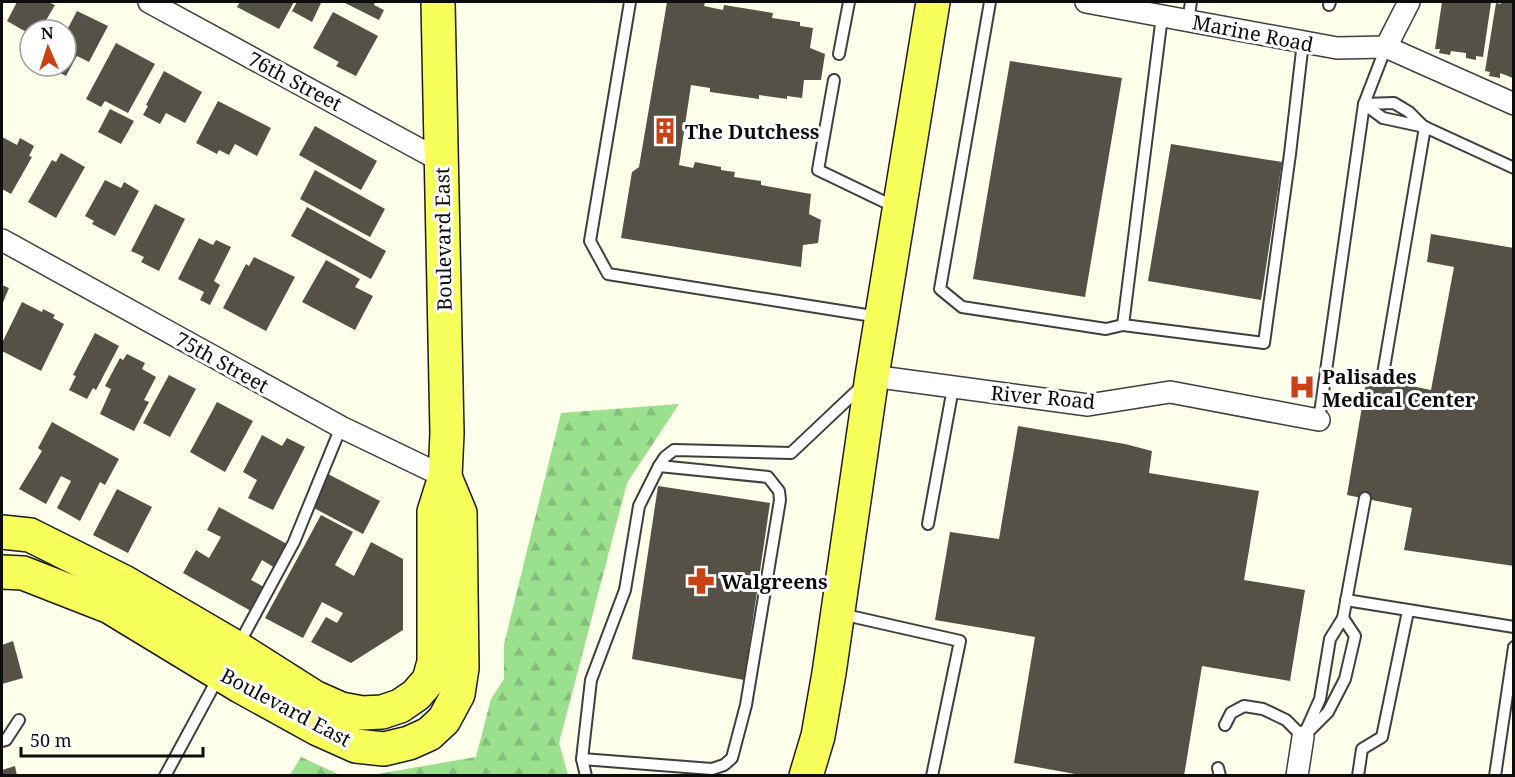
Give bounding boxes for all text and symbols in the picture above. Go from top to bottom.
street label: Marine Road [1190,8,1316,58]
north arrow [18,18,78,78]
text: N [40,22,54,44]
street label: 76th Street [243,45,347,117]
building icon: The Dutchess [650,116,680,146]
place label: The Dutchess [685,118,819,145]
street label: Boulevard East [428,167,458,311]
street label: 75th Street [170,325,274,399]
place label: Palisades Medical Center [1322,363,1476,413]
hospital icon: Palisades Medical Center [1287,372,1317,402]
street label: River Road [990,379,1096,415]
pharmacy icon: Walgreens [686,566,716,596]
place label: Walgreens [721,568,828,595]
street label: Boulevard East [216,661,356,753]
scale bar [21,720,202,758]
text: 50 m [30,728,72,752]

